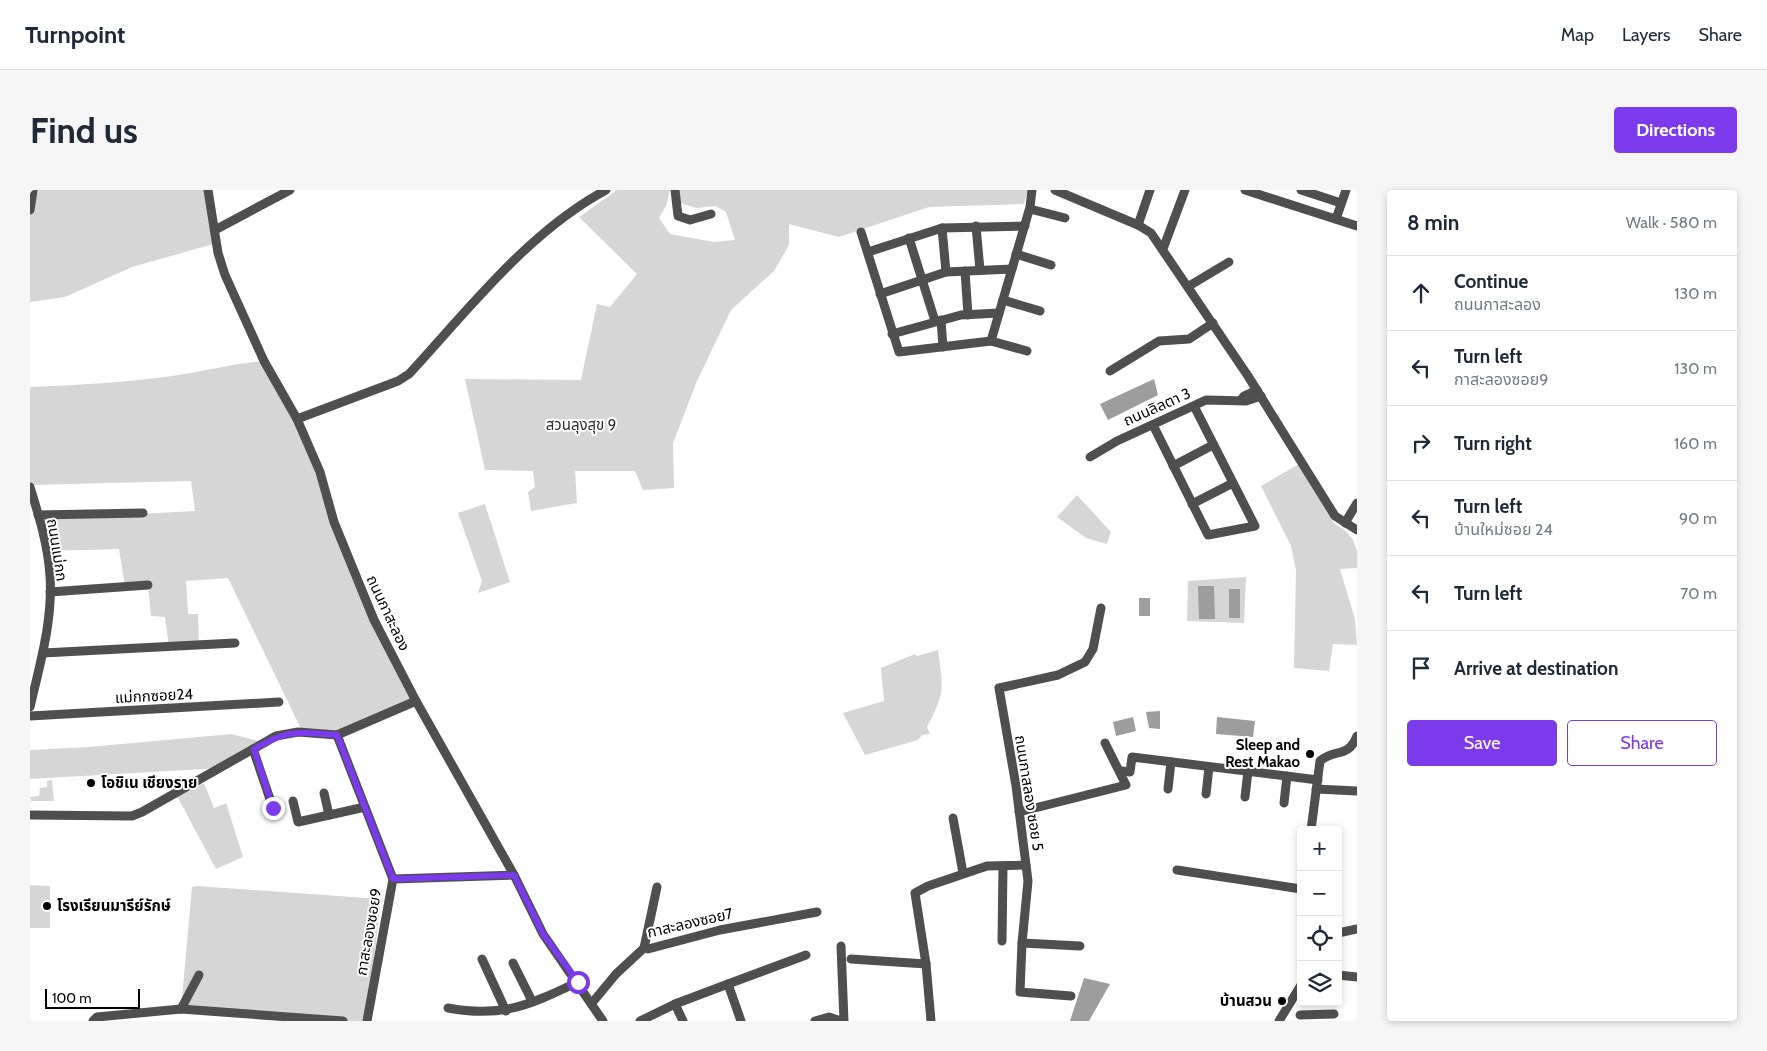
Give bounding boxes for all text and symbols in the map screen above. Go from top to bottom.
text: Turnpoint [25,20,125,49]
text: Map [1561,24,1594,46]
text: Layers [1622,24,1671,46]
text: Share [1699,24,1742,46]
button: Directions [1614,107,1737,153]
text: Find us [30,109,138,152]
text: 8 min [1407,210,1459,235]
text: Walk · 580 m [1626,213,1717,232]
text: Continue [1454,270,1528,293]
icon: ahead [1407,279,1435,307]
text: 130 m [1674,284,1717,303]
text: ถนนกาสะลอง [1454,295,1541,314]
text: Turn left [1454,345,1522,368]
icon: left [1407,354,1435,382]
text: 130 m [1674,359,1717,378]
text: กาสะลองซอย9 [1454,370,1548,389]
street label: ถนนลิลตา 3 [1121,384,1193,430]
park label: สวนลุงสุข 9 [546,416,616,434]
icon: right [1407,429,1435,457]
text: Turn right [1454,432,1532,455]
text: 160 m [1674,434,1717,453]
text: Turn left [1454,495,1522,518]
icon: left [1407,504,1435,532]
text: 90 m [1679,509,1717,528]
street label: ถนนแม่กก [43,517,71,583]
text: บ้านใหม่ซอย 24 [1454,520,1553,539]
street label: ถนนกาสะลอง [363,572,413,654]
icon: left [1407,579,1435,607]
text: Turn left [1454,582,1522,605]
text: 70 m [1680,584,1717,603]
icon: arrive [1407,654,1435,682]
text: Arrive at destination [1454,657,1618,680]
street label: แม่กกซอย24 [115,685,194,707]
button: Save [1407,720,1557,766]
button: Share [1567,720,1717,766]
street label: ถนนกาสลอง ซอย 5 [1011,734,1047,852]
place label: Sleep and Rest Makao [1225,736,1300,771]
marker: Sleep and Rest Makao [1304,748,1316,760]
place label: โอชิเน เชียงราย [101,774,197,792]
marker: โอชิเน เชียงราย [85,777,97,789]
route end [262,797,285,820]
map controls [1297,826,1342,1006]
button: + [1297,826,1342,871]
button: − [1297,871,1342,916]
street label: กาสะลองซอย9 [352,887,386,977]
place label: โรงเรียนมารีย์รักษ์ [57,897,171,915]
marker: โรงเรียนมารีย์รักษ์ [41,900,53,912]
street label: กาสะลองซอย7 [645,904,735,942]
button: locate [1297,916,1342,961]
button: layers [1297,961,1342,1006]
route start [567,971,590,994]
scale bar [45,986,140,1009]
text: 100 m [52,989,92,1007]
place label: บ้านสวน [1220,992,1272,1010]
marker: บ้านสวน [1276,995,1288,1007]

